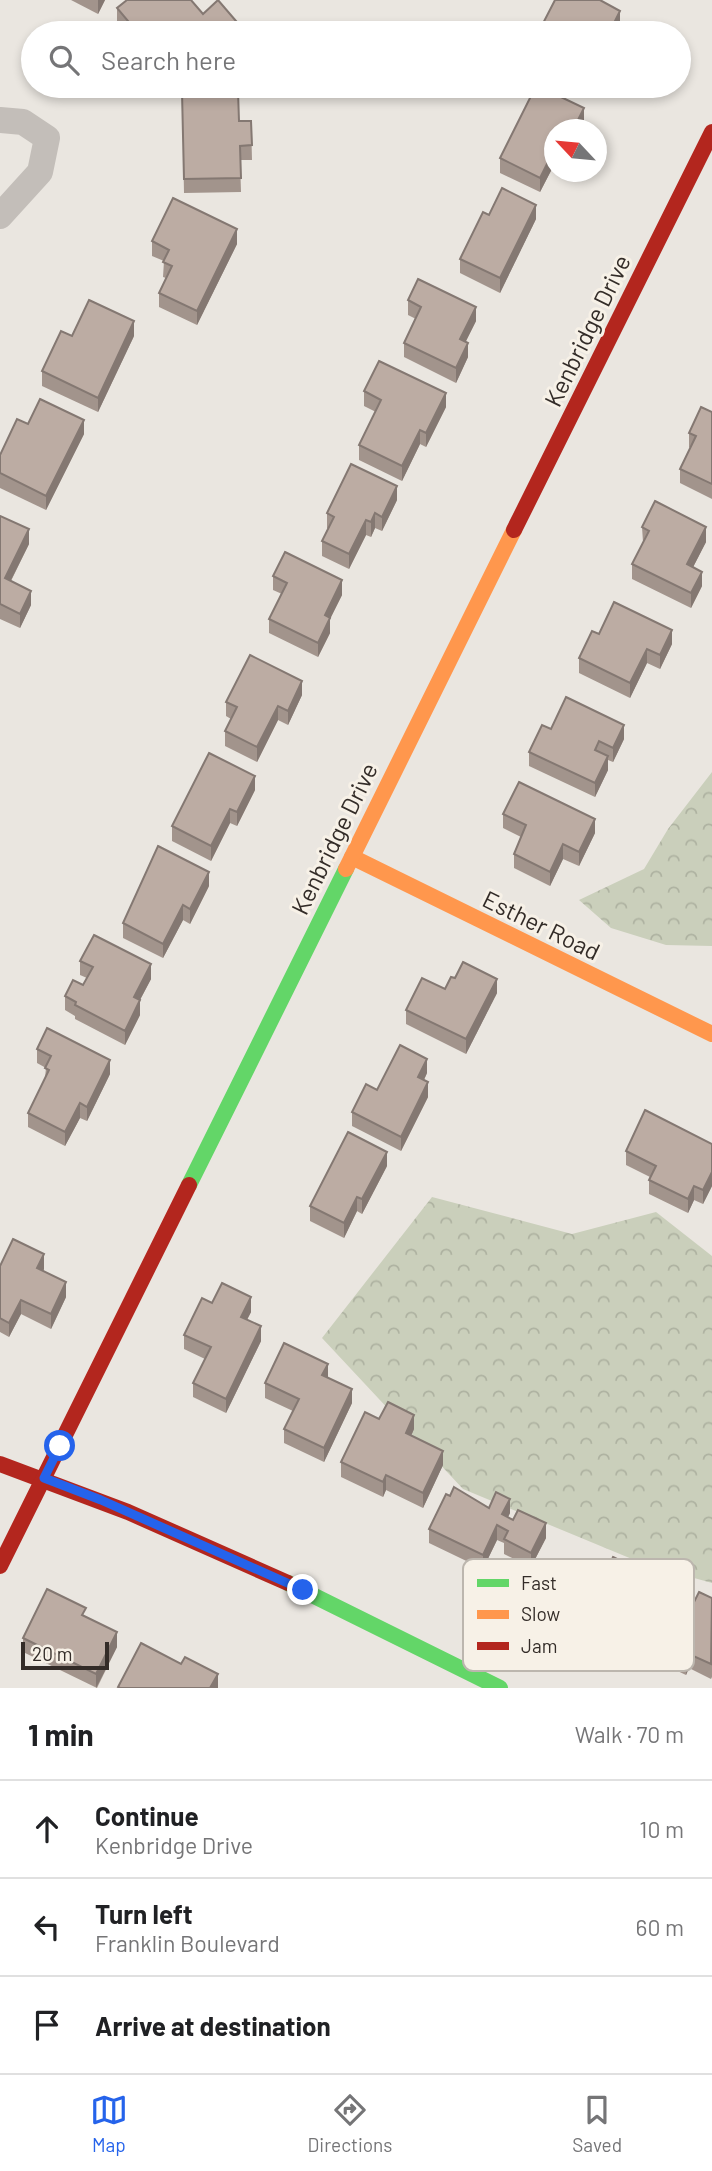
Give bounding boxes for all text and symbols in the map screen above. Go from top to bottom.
search box [21,21,691,98]
icon: search [45,41,83,79]
text: Search here [101,44,236,75]
north arrow [544,119,607,182]
street label: Kenbridge Drive [537,250,636,411]
street label: Kenbridge Drive [284,758,383,919]
street label: Esther Road [478,884,605,966]
route start [44,1430,75,1461]
legend [463,1559,694,1671]
text: Fast [521,1571,557,1594]
route end [287,1574,318,1605]
text: Slow [521,1602,560,1625]
text: Jam [521,1634,557,1657]
scale bar [21,1639,108,1671]
text: 20 m [32,1642,72,1665]
text: 1 min [28,1716,94,1752]
text: Walk · 70 m [575,1720,684,1748]
text: Continue [95,1800,199,1831]
icon: ahead [28,1810,66,1848]
text: 10 m [639,1815,684,1843]
text: Kenbridge Drive [95,1831,253,1859]
text: Turn left [95,1898,193,1929]
icon: left [28,1908,66,1946]
text: 60 m [636,1913,684,1941]
text: Franklin Boulevard [95,1929,280,1957]
icon: arrive [28,2006,66,2044]
text: Arrive at destination [95,2010,331,2041]
tab: Map [90,2091,128,2156]
tab: Directions [308,2091,393,2156]
tab: Saved [572,2091,622,2156]

